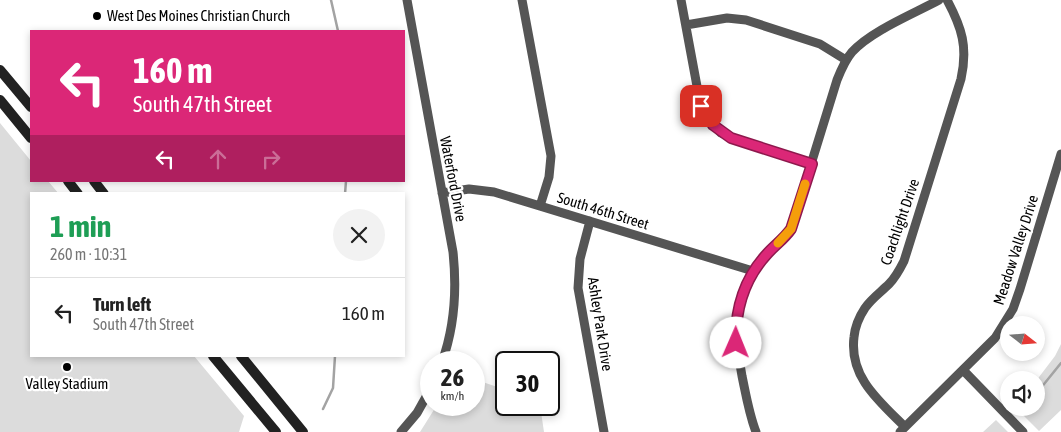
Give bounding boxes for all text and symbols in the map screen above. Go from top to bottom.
place label: West Des Moines Christian Church [107,7,290,24]
marker: West Des Moines Christian Church [91,10,103,22]
icon: left [50,50,115,115]
text: 160 m [133,50,212,90]
pin [680,85,722,127]
text: South 47th Street [133,91,272,117]
icon: arrive [687,92,715,120]
street label: Waterford Drive [437,135,470,223]
icon: left [151,145,179,173]
icon: ahead [204,145,232,173]
icon: right [257,145,285,173]
street label: Coachlight Drive [877,176,922,267]
street label: South 46th Street [555,189,651,233]
street label: Meadow Valley Drive [990,193,1041,307]
text: 1 min [50,209,111,243]
button: close [333,209,385,261]
text: 260 m · 10:31 [50,245,127,263]
street label: Ashley Park Drive [585,276,616,372]
text: Turn left [93,293,151,315]
icon: left [50,299,78,327]
text: 160 m [342,302,385,324]
text: South 47th Street [93,315,194,333]
position arrow [709,316,761,368]
north arrow [1000,316,1045,361]
map controls [1000,316,1045,416]
speed limit sign: 30 [495,351,560,416]
marker: Valley Stadium [61,361,73,373]
text: 26 [441,363,464,391]
button: sound [1000,371,1045,416]
place label: Valley Stadium [26,375,108,392]
text: km/h [441,389,464,403]

